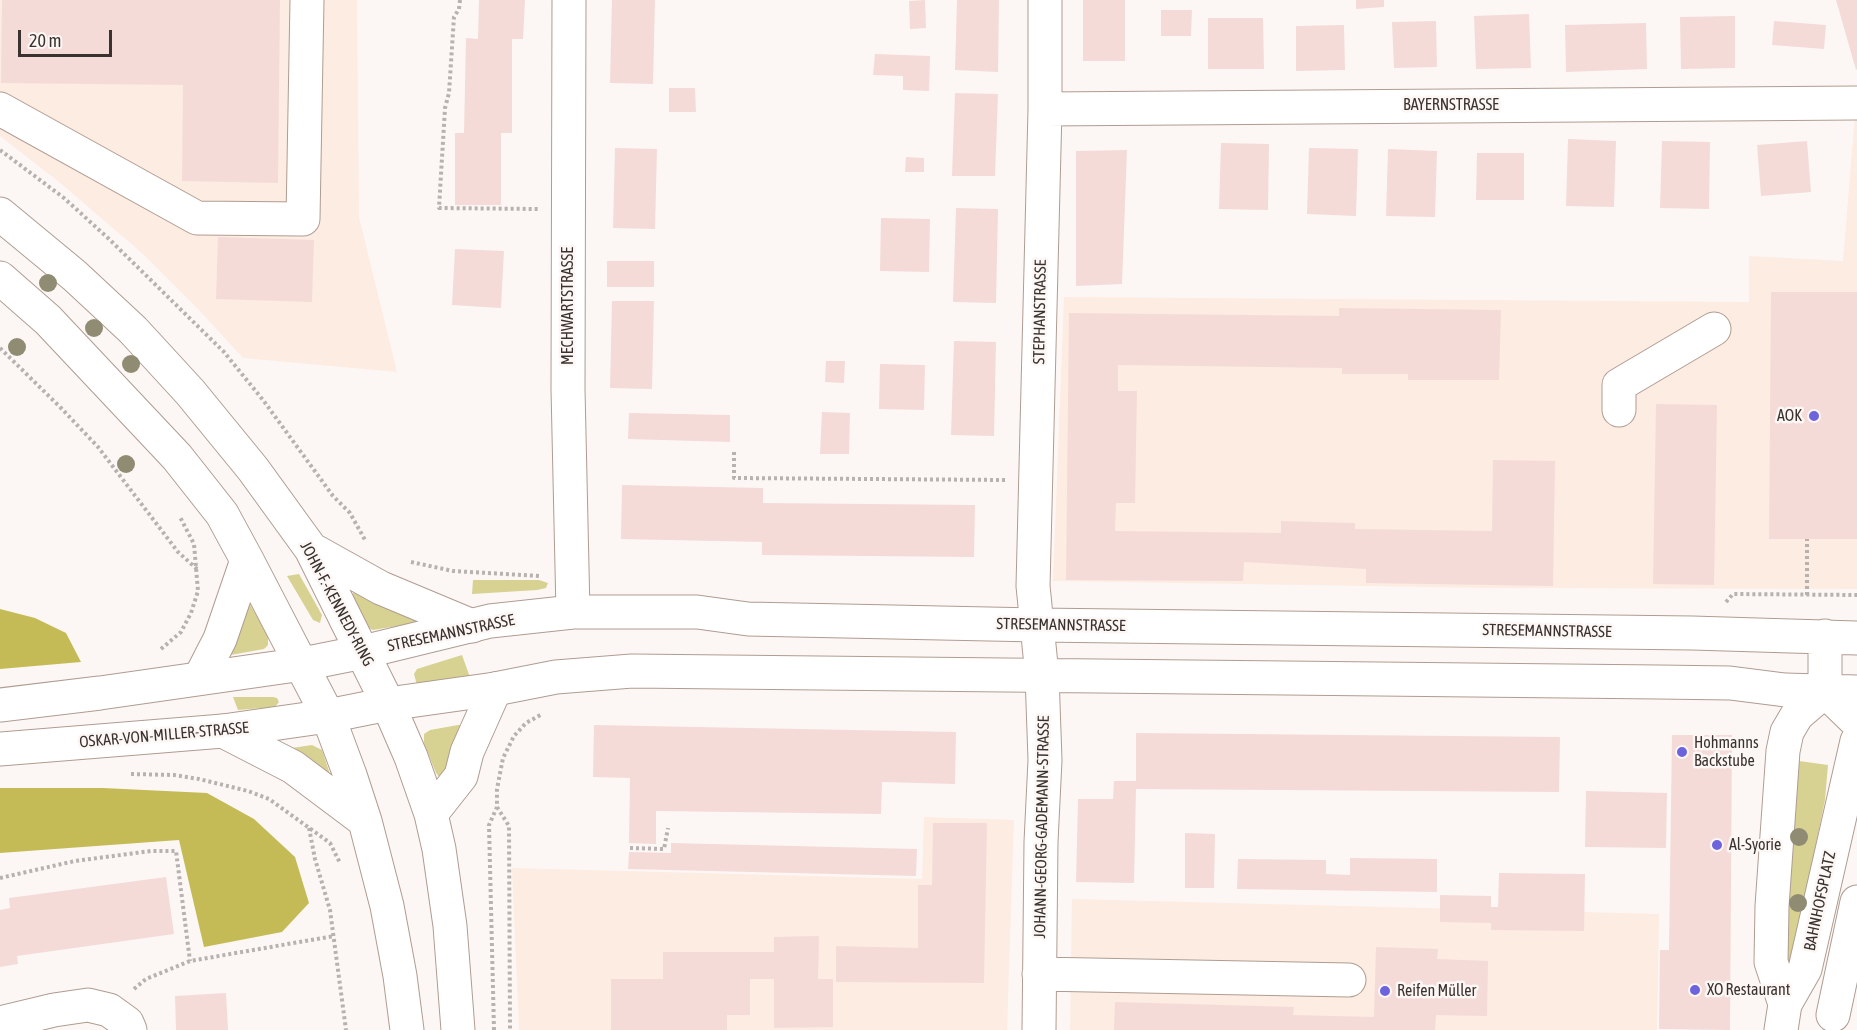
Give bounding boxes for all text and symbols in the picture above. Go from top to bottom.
scale bar [21,18,116,56]
text: 20 m [29,30,61,51]
street label: BAYERNSTRASSE [1403,95,1499,115]
street label: MECHWARTSTRASSE [558,247,578,365]
street label: STEPHANSTRASSE [1029,259,1051,365]
place label: AOK [1777,406,1802,426]
marker: AOK [1807,409,1821,423]
street label: JOHN-F.-KENNEDY-RING [296,538,378,670]
street label: STRESEMANNSTRASSE [386,610,516,656]
street label: STRESEMANNSTRASSE [996,614,1126,636]
street label: STRESEMANNSTRASSE [1482,620,1612,642]
street label: JOHANN-GEORG-GADEMANN-STRASSE [1030,715,1054,939]
street label: OSKAR-VON-MILLER-STRASSE [78,718,250,752]
place label: Hohmanns Backstube [1694,733,1759,771]
marker: Hohmanns Backstube [1675,745,1689,759]
place label: Al-Syorie [1729,835,1781,855]
marker: Al-Syorie [1710,838,1724,852]
street label: BAHNHOFSPLATZ [1800,849,1840,953]
place label: XO Restaurant [1707,980,1790,1000]
place label: Reifen Müller [1397,981,1476,1001]
marker: XO Restaurant [1688,983,1702,997]
marker: Reifen Müller [1378,984,1392,998]

